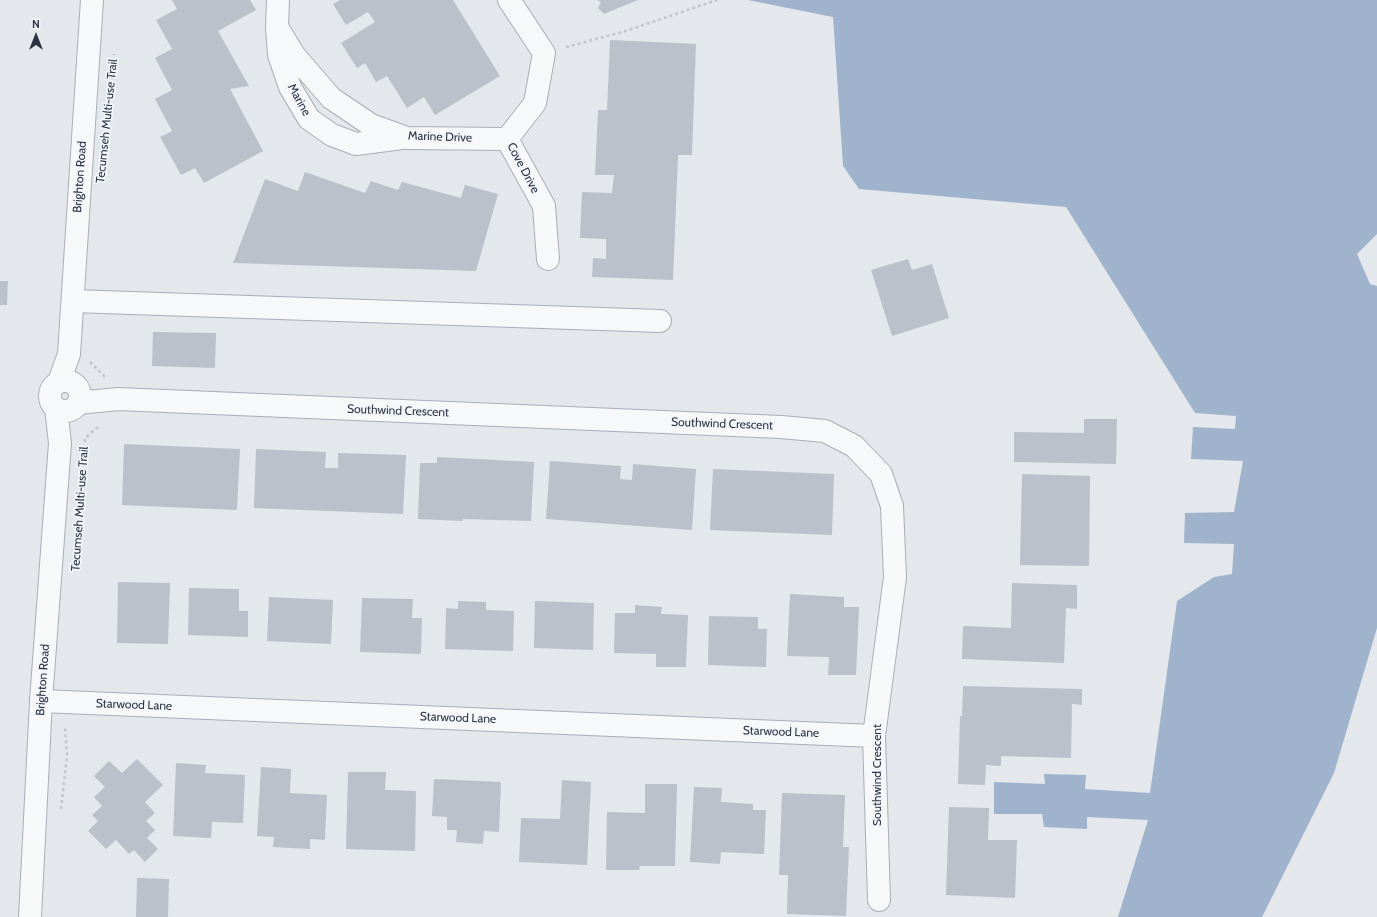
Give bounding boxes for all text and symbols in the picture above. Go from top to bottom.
north arrow [16,16,56,56]
text: N [32,17,40,31]
street label: Tecumseh Multi-use Trail [93,58,121,184]
street label: Marine [284,81,314,119]
street label: Marine Drive [408,129,472,145]
street label: Cove Drive [504,140,542,196]
street label: Brighton Road [70,141,90,213]
street label: Southwind Crescent [347,402,449,420]
street label: Southwind Crescent [671,415,773,433]
street label: Tecumseh Multi-use Trail [68,446,92,572]
street label: Brighton Road [33,644,53,716]
street label: Starwood Lane [96,696,172,714]
street label: Starwood Lane [420,709,496,727]
street label: Starwood Lane [743,723,819,741]
street label: Southwind Crescent [870,724,884,826]

